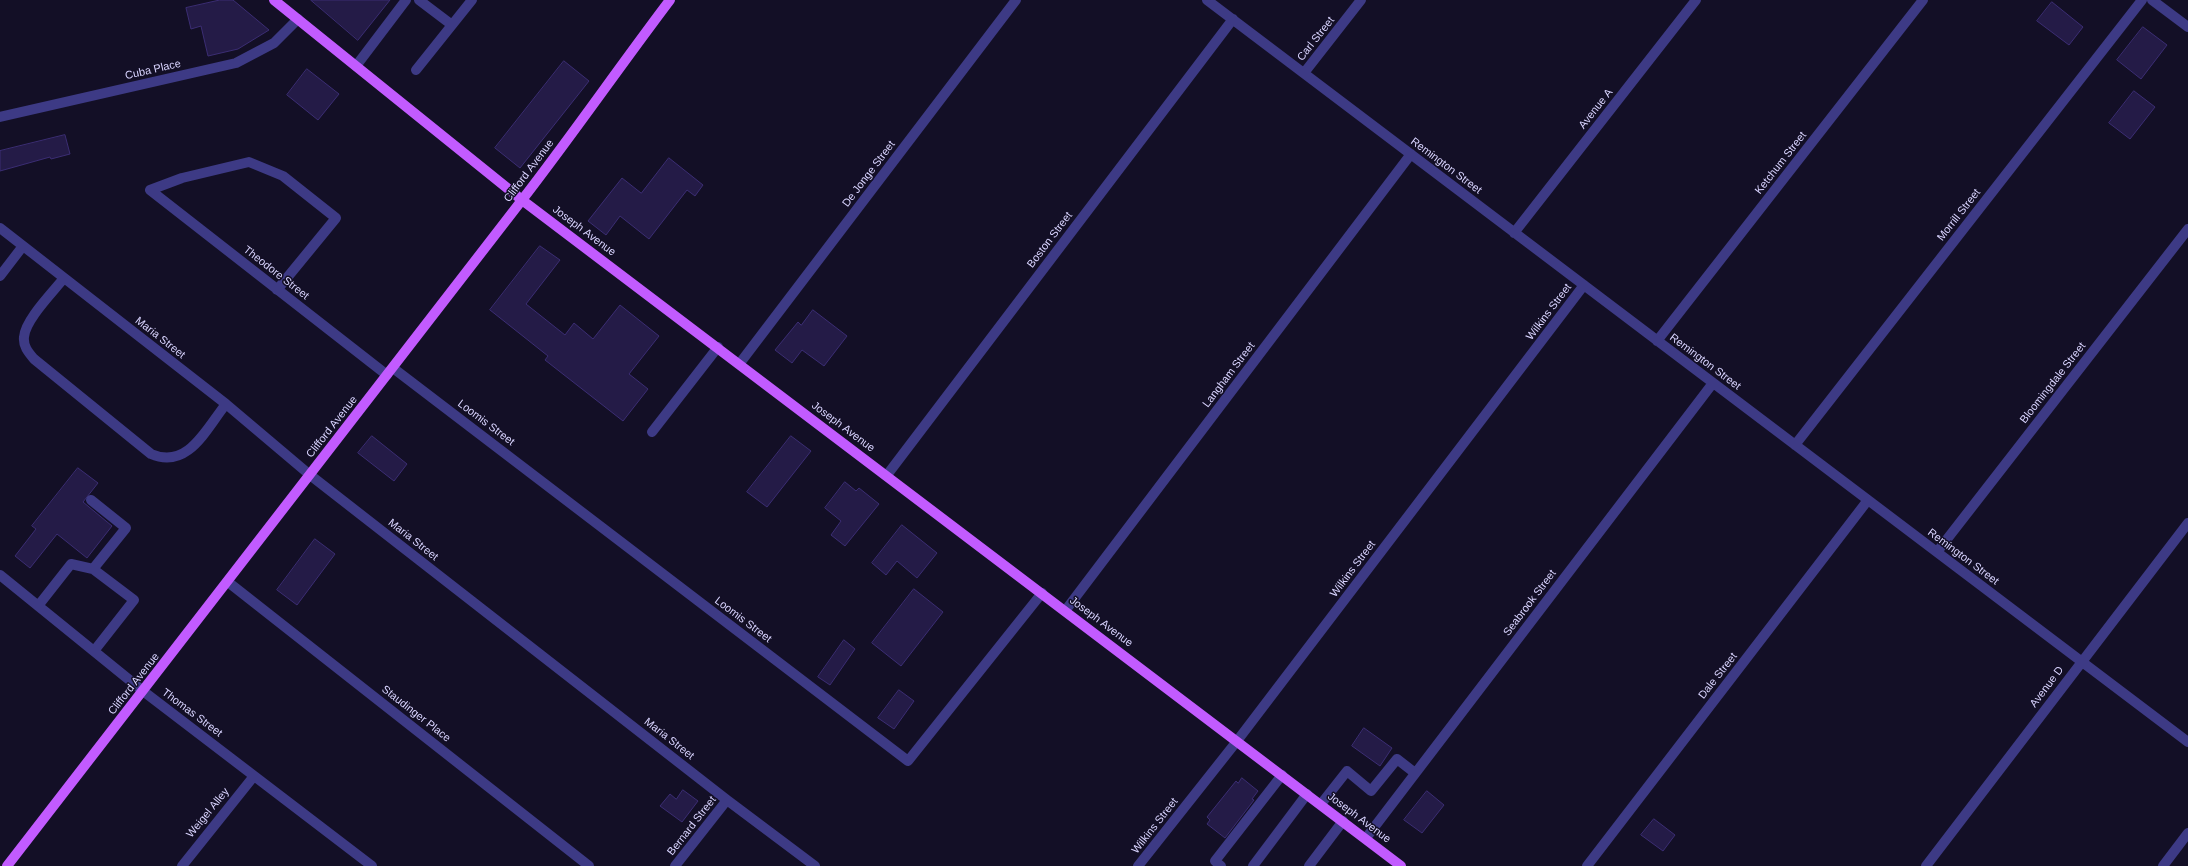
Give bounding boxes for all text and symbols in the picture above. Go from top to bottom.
street label: Carl Street [1295,14,1337,64]
street label: Cuba Place [124,57,182,83]
street label: Avenue A [1576,86,1616,132]
street label: Ketchum Street [1752,129,1810,197]
street label: Remington Street [1408,135,1484,197]
street label: Clifford Avenue [501,137,557,205]
street label: De Jonge Street [840,138,898,210]
street label: Morrill Street [1935,186,1983,244]
street label: Joseph Avenue [550,203,618,259]
street label: Boston Street [1025,209,1075,271]
street label: Theodore Street [241,243,311,303]
street label: Wilkins Street [1523,281,1575,343]
street label: Maria Street [132,314,188,362]
street label: Remington Street [1667,331,1743,393]
street label: Langham Street [1200,340,1258,410]
street label: Bloomingdale Street [2017,340,2089,426]
street label: Clifford Avenue [304,393,360,461]
street label: Loomis Street [455,397,517,449]
street label: Joseph Avenue [809,399,877,455]
street label: Maria Street [385,516,441,564]
street label: Remington Street [1925,526,2001,588]
street label: Wilkins Street [1327,538,1379,600]
street label: Seabrook Street [1501,567,1559,639]
street label: Loomis Street [712,594,774,646]
street label: Joseph Avenue [1067,594,1135,650]
street label: Clifford Avenue [106,650,162,718]
street label: Dale Street [1696,650,1740,702]
street label: Avenue D [2027,664,2067,710]
street label: Staudinger Place [379,683,453,745]
street label: Thomas Street [159,686,225,740]
street label: Maria Street [641,715,697,763]
street label: Weigel Alley [184,785,232,841]
street label: Joseph Avenue [1325,790,1393,846]
street label: Bernard Street [665,794,719,858]
street label: Wilkins Street [1129,795,1181,857]

